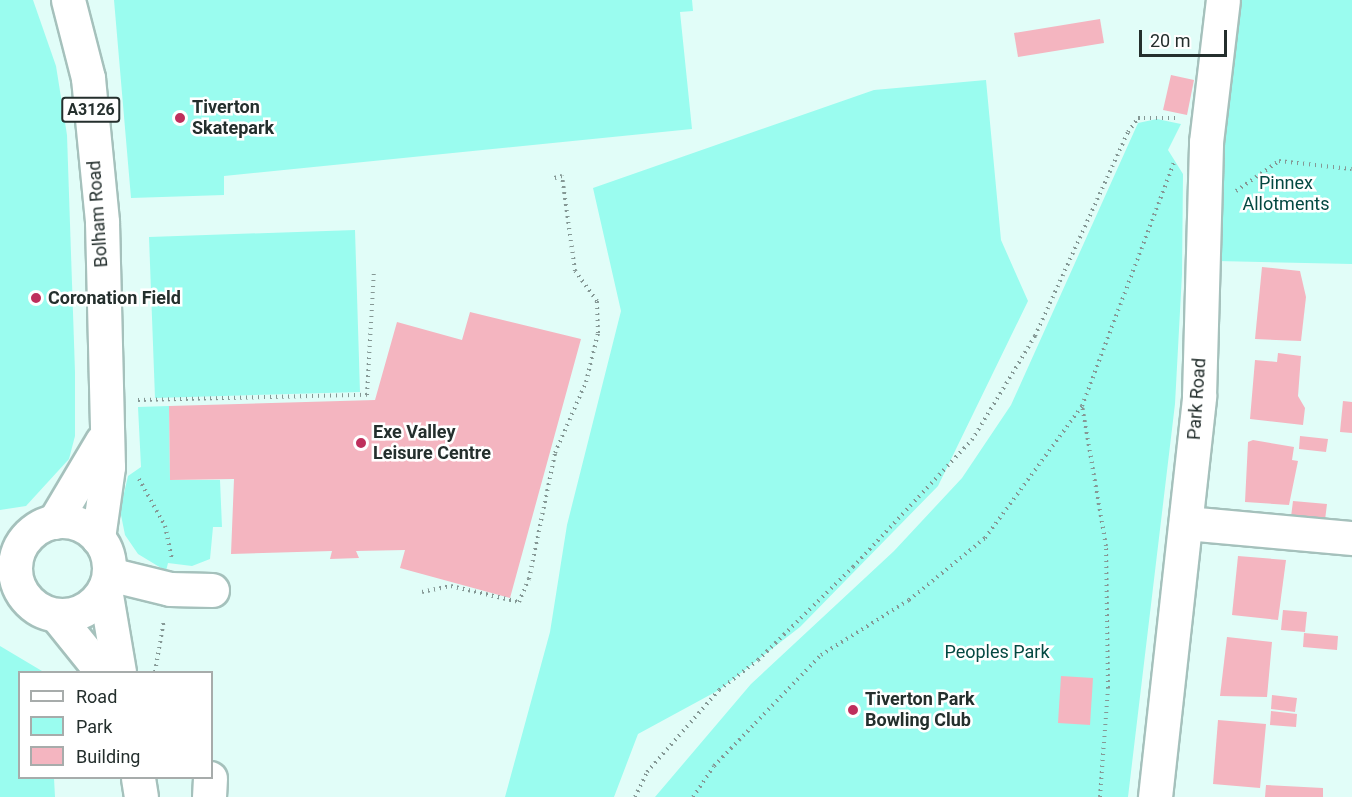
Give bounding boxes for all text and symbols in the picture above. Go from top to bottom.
scale bar [1142,18,1230,56]
text: 20 m [1150,30,1190,51]
road number: A3126 [61,97,121,123]
place label: Tiverton Skatepark [192,97,274,140]
marker: Tiverton Skatepark [173,111,187,125]
street label: Bolham Road [83,160,113,268]
park label: Pinnex Allotments [1242,173,1330,216]
place label: Coronation Field [48,287,181,309]
marker: Coronation Field [29,291,43,305]
street label: Park Road [1183,357,1211,441]
place label: Exe Valley Leisure Centre [373,422,491,464]
marker: Exe Valley Leisure Centre [354,436,368,450]
park label: Peoples Park [944,641,1050,663]
legend [18,671,213,779]
text: Road [76,686,117,707]
place label: Tiverton Park Bowling Club [865,689,975,732]
marker: Tiverton Park Bowling Club [846,703,860,717]
text: Park [76,716,112,737]
text: Building [76,746,140,767]

